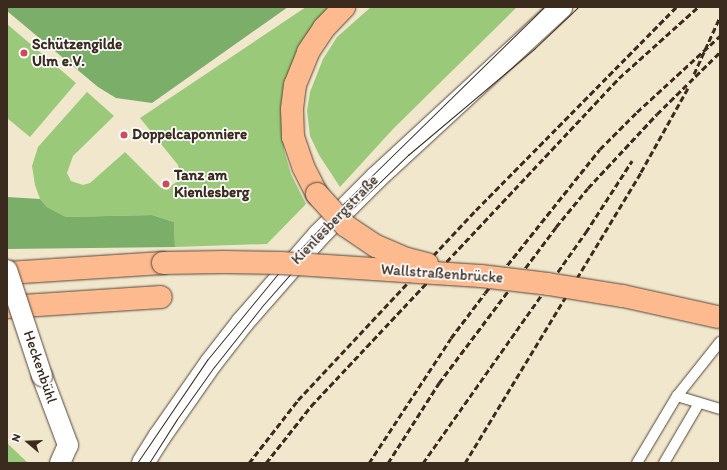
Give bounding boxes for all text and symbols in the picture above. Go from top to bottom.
place label: Schützengilde Ulm e.V. [32,35,122,70]
marker: Schützengilde Ulm e.V. [19,48,29,58]
place label: Doppelcaponniere [132,126,247,144]
marker: Doppelcaponniere [119,130,129,140]
place label: Tanz am Kienlesberg [174,166,250,201]
street label: Kienlesbergstraße [288,171,382,269]
marker: Tanz am Kienlesberg [161,179,171,189]
street label: Wallstraßenbrücke [380,261,504,287]
street label: Heckenbühl [19,328,61,406]
north arrow [8,422,48,462]
text: N [9,432,24,444]

